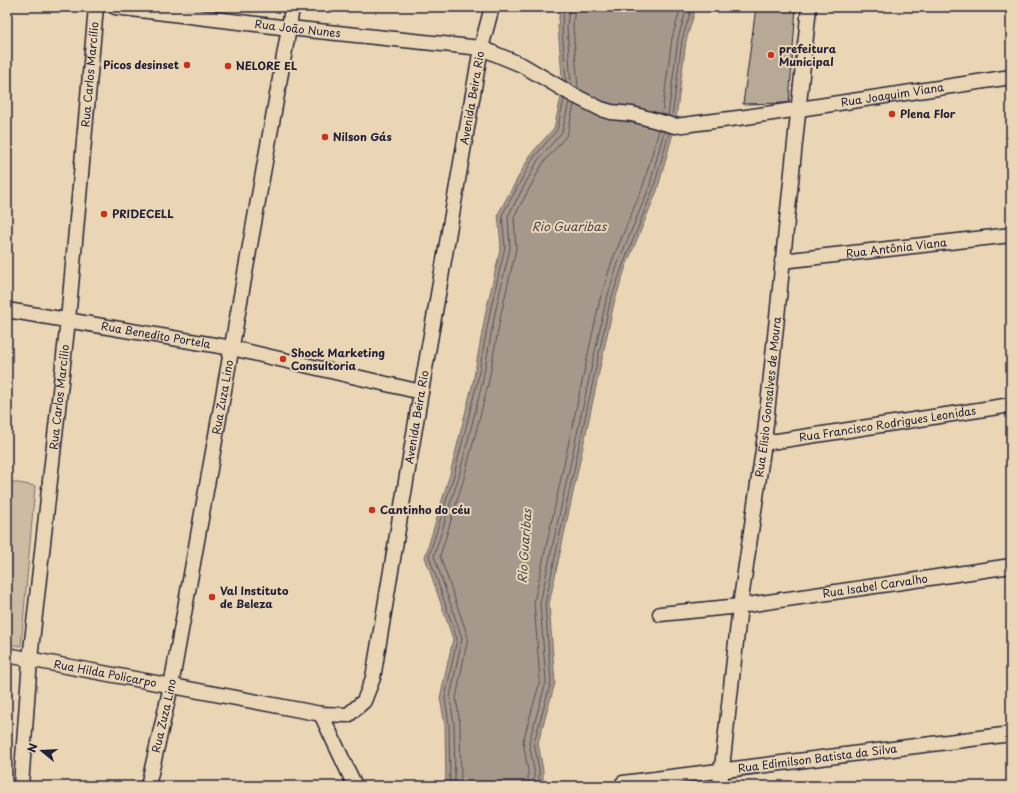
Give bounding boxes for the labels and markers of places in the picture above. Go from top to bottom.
place label: prefeitura Municipal [779,40,837,70]
marker: prefeitura Municipal [766,50,776,60]
place label: Picos desinset [103,56,180,73]
place label: NELORE EL [236,57,297,74]
marker: Picos desinset [182,60,192,70]
marker: NELORE EL [223,61,233,71]
place label: Plena Flor [900,105,956,122]
marker: Plena Flor [887,109,897,119]
place label: Nilson Gás [333,128,392,145]
marker: Nilson Gás [320,132,330,142]
place label: PRIDECELL [112,205,174,222]
marker: PRIDECELL [99,209,109,219]
place label: Shock Marketing Consultoria [291,344,385,374]
marker: Shock Marketing Consultoria [278,354,288,364]
place label: Cantinho do céu [380,501,470,518]
marker: Cantinho do céu [367,505,377,515]
place label: Val Instituto de Beleza [220,582,289,612]
marker: Val Instituto de Beleza [207,592,217,602]

